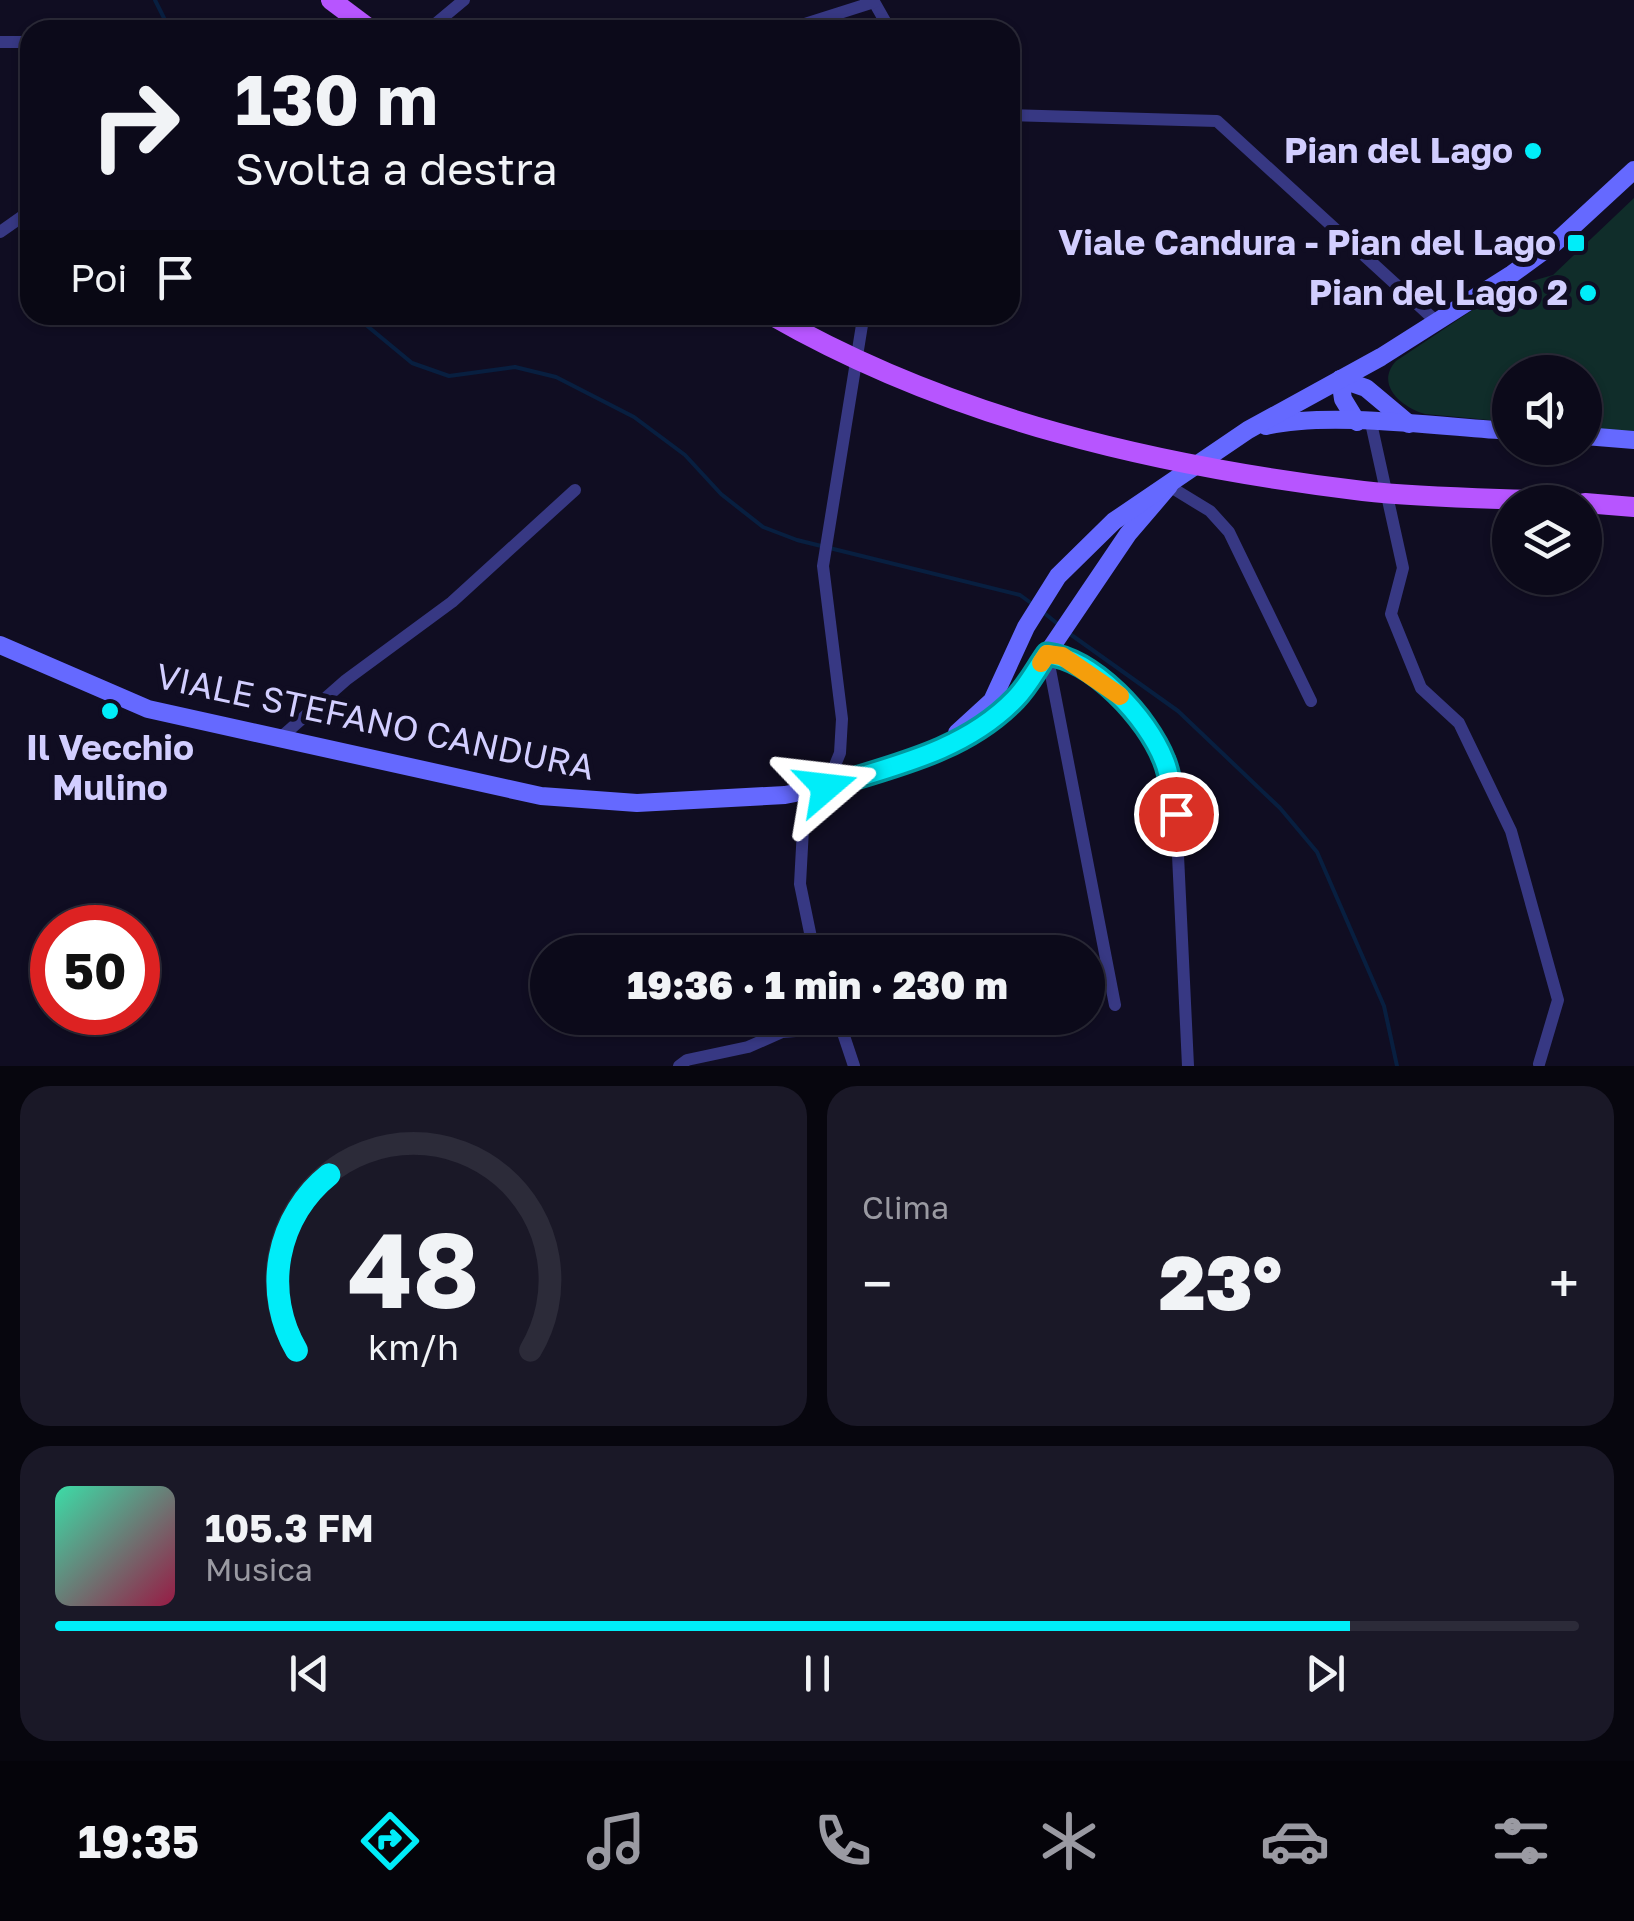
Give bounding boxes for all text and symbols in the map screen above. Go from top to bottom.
text: 130 m [235,56,438,140]
icon: right [70,60,200,190]
place label: Pian del Lago [1284,129,1513,171]
marker: Pian del Lago [1522,140,1544,162]
text: Svolta a destra [235,141,558,195]
place label: Viale Candura - Pian del Lago [1058,221,1556,263]
marker: Viale Candura - Pian del Lago [1565,232,1587,254]
icon: arrive [148,250,203,305]
text: Poi [70,255,128,300]
place label: Pian del Lago 2 [1309,271,1568,313]
marker: Pian del Lago 2 [1577,282,1599,304]
map controls [1492,355,1602,595]
button: sound [1492,355,1602,465]
button: layers [1492,485,1602,595]
street label: VIALE STEFANO CANDURA [152,654,598,788]
marker: Il Vecchio Mulino [99,700,121,722]
place label: Il Vecchio Mulino [26,726,194,808]
position arrow [774,735,878,839]
pin [1134,772,1219,857]
icon: arrive [1149,787,1204,842]
speed limit sign: 50 [30,905,160,1035]
text: 19:36 · 1 min · 230 m [627,962,1008,1007]
text: Clima [862,1188,949,1226]
text: 48 [348,1206,479,1331]
text: 23° [1159,1236,1282,1327]
text: − [862,1250,892,1316]
text: + [1549,1250,1579,1316]
text: km/h [368,1325,459,1368]
text: 105.3 FM [205,1505,374,1550]
text: Musica [205,1550,313,1588]
icon: previous [282,1646,337,1701]
icon: pause [790,1646,845,1701]
icon: next [1298,1646,1353,1701]
icon: directions [355,1806,425,1876]
icon: music [581,1806,651,1876]
icon: phone [808,1806,878,1876]
icon: climate [1034,1806,1104,1876]
icon: car [1260,1806,1330,1876]
icon: filters [1486,1806,1556,1876]
text: 19:35 [78,1814,199,1868]

